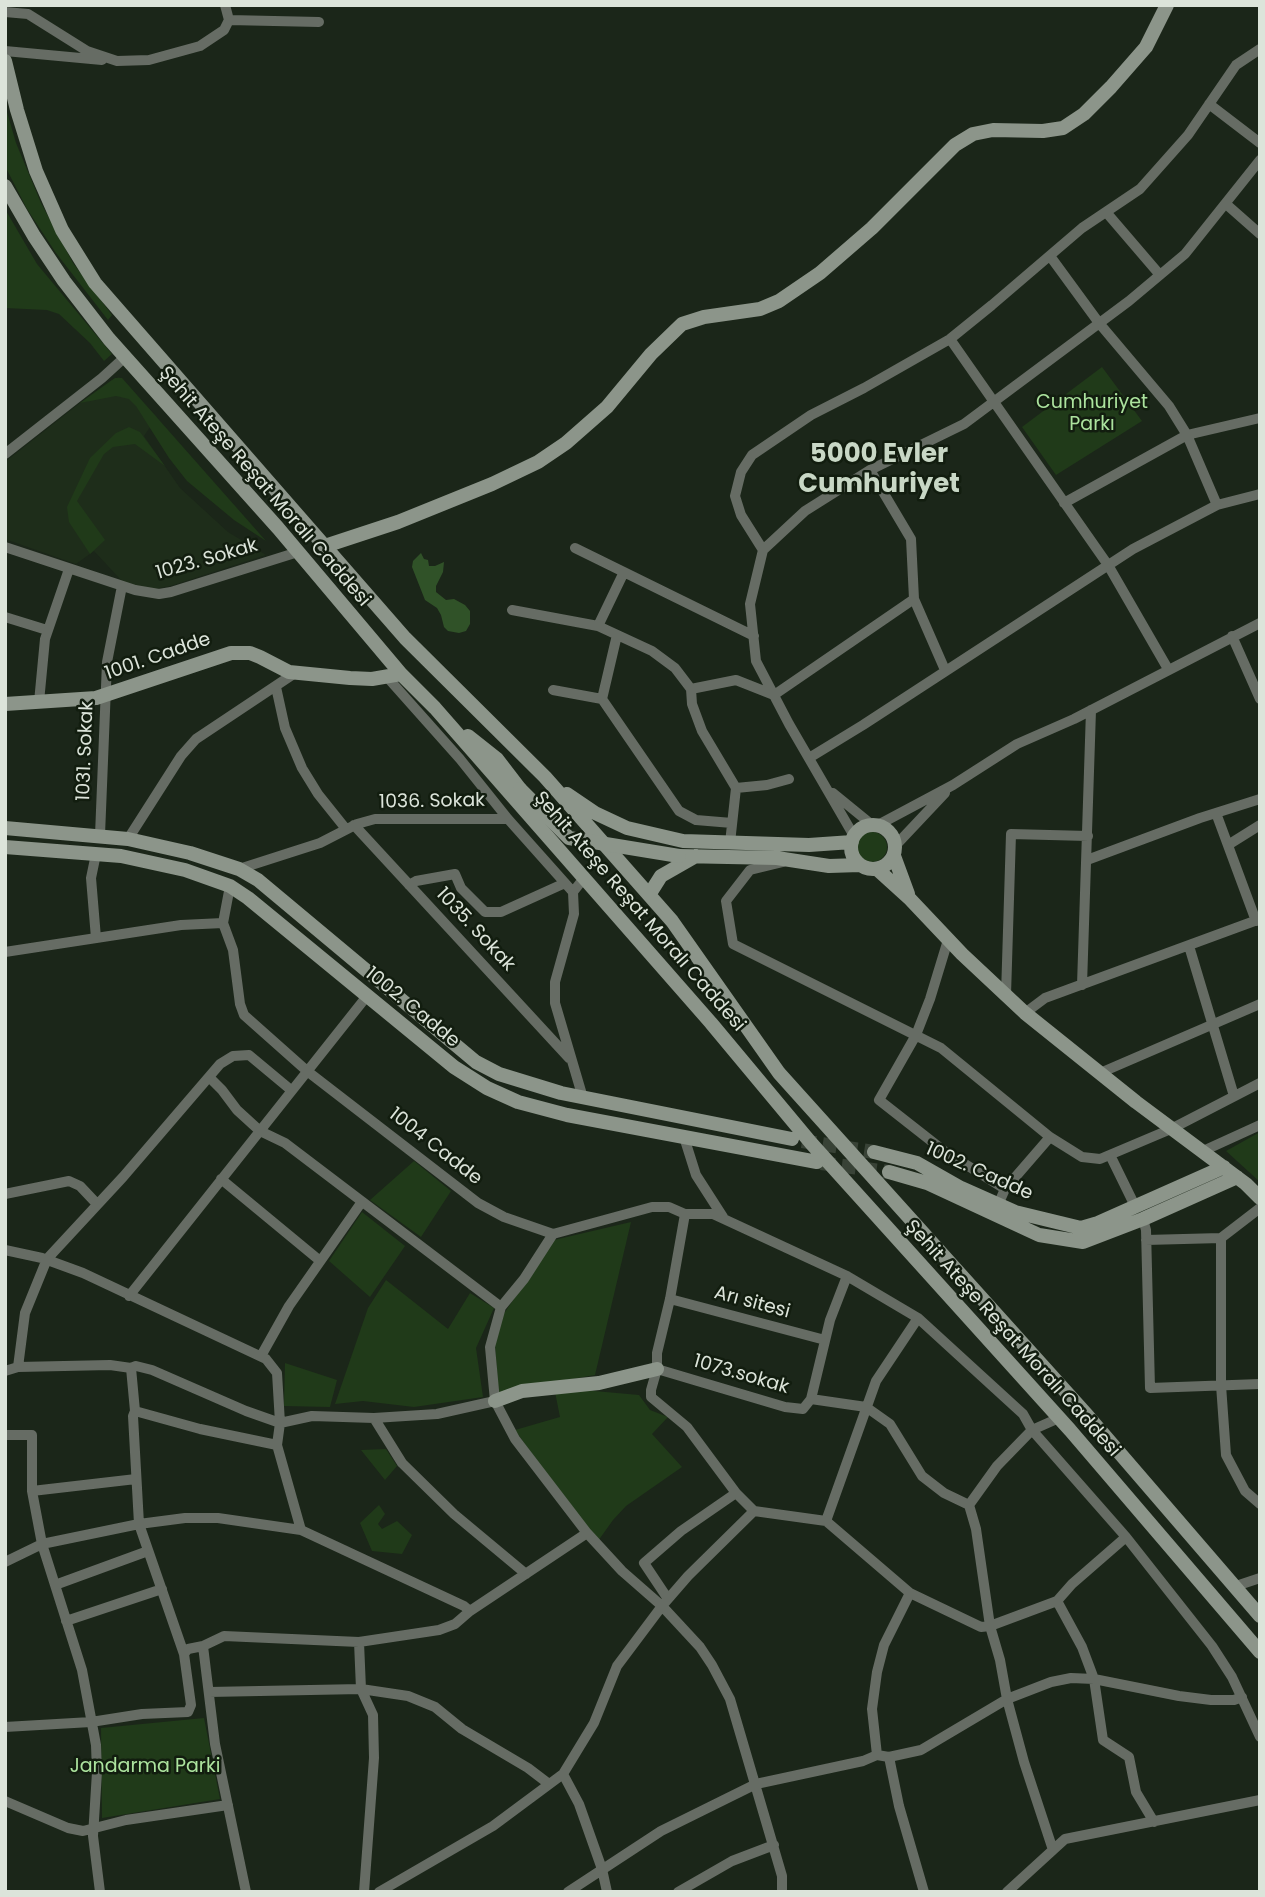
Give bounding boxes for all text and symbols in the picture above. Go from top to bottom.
street label: Şehit Ateşe Reşat Moralı Caddesi [154,362,374,612]
park label: Cumhuriyet Parkı [1036,392,1148,436]
district label: 5000 Evler Cumhuriyet [798,439,960,500]
street label: 1023. Sokak [153,535,261,585]
street label: 1001. Cadde [102,628,214,686]
street label: 1031. Sokak [73,701,99,801]
street label: Şehit Ateşe Reşat Moralı Caddesi [529,787,749,1037]
street label: 1036. Sokak [379,790,485,814]
street label: 1035. Sokak [431,883,519,977]
street label: 1002. Cadde [360,963,464,1053]
street label: 1004 Cadde [384,1104,486,1190]
street label: 1002. Cadde [922,1138,1036,1206]
street label: Şehit Ateşe Reşat Moralı Caddesi [900,1216,1124,1462]
street label: Arı sitesi [712,1282,792,1324]
street label: 1073.sokak [691,1351,791,1399]
park label: Jandarma Parki [70,1756,220,1778]

